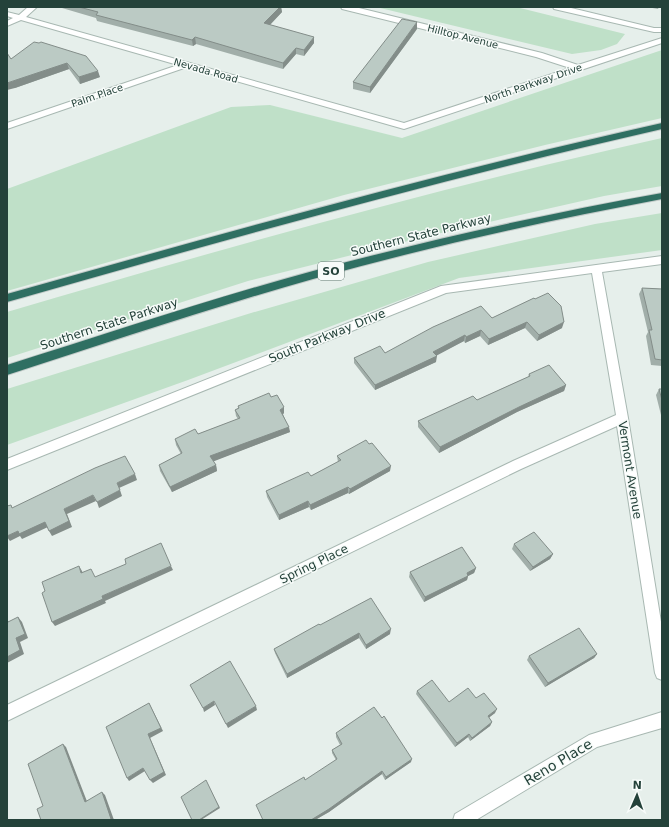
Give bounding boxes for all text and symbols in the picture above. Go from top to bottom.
street label: Hilltop Avenue [426,22,499,51]
street label: Nevada Road [172,56,239,85]
street label: North Parkway Drive [483,62,584,105]
street label: Palm Place [70,81,124,109]
street label: Southern State Parkway [349,211,493,259]
road number: SO [318,262,344,280]
street label: Southern State Parkway [38,295,180,353]
street label: South Parkway Drive [267,306,387,366]
street label: Vermont Avenue [615,420,645,520]
street label: Spring Place [277,541,351,587]
street label: Reno Place [521,735,595,789]
north arrow [617,775,657,815]
text: N [632,779,642,792]

